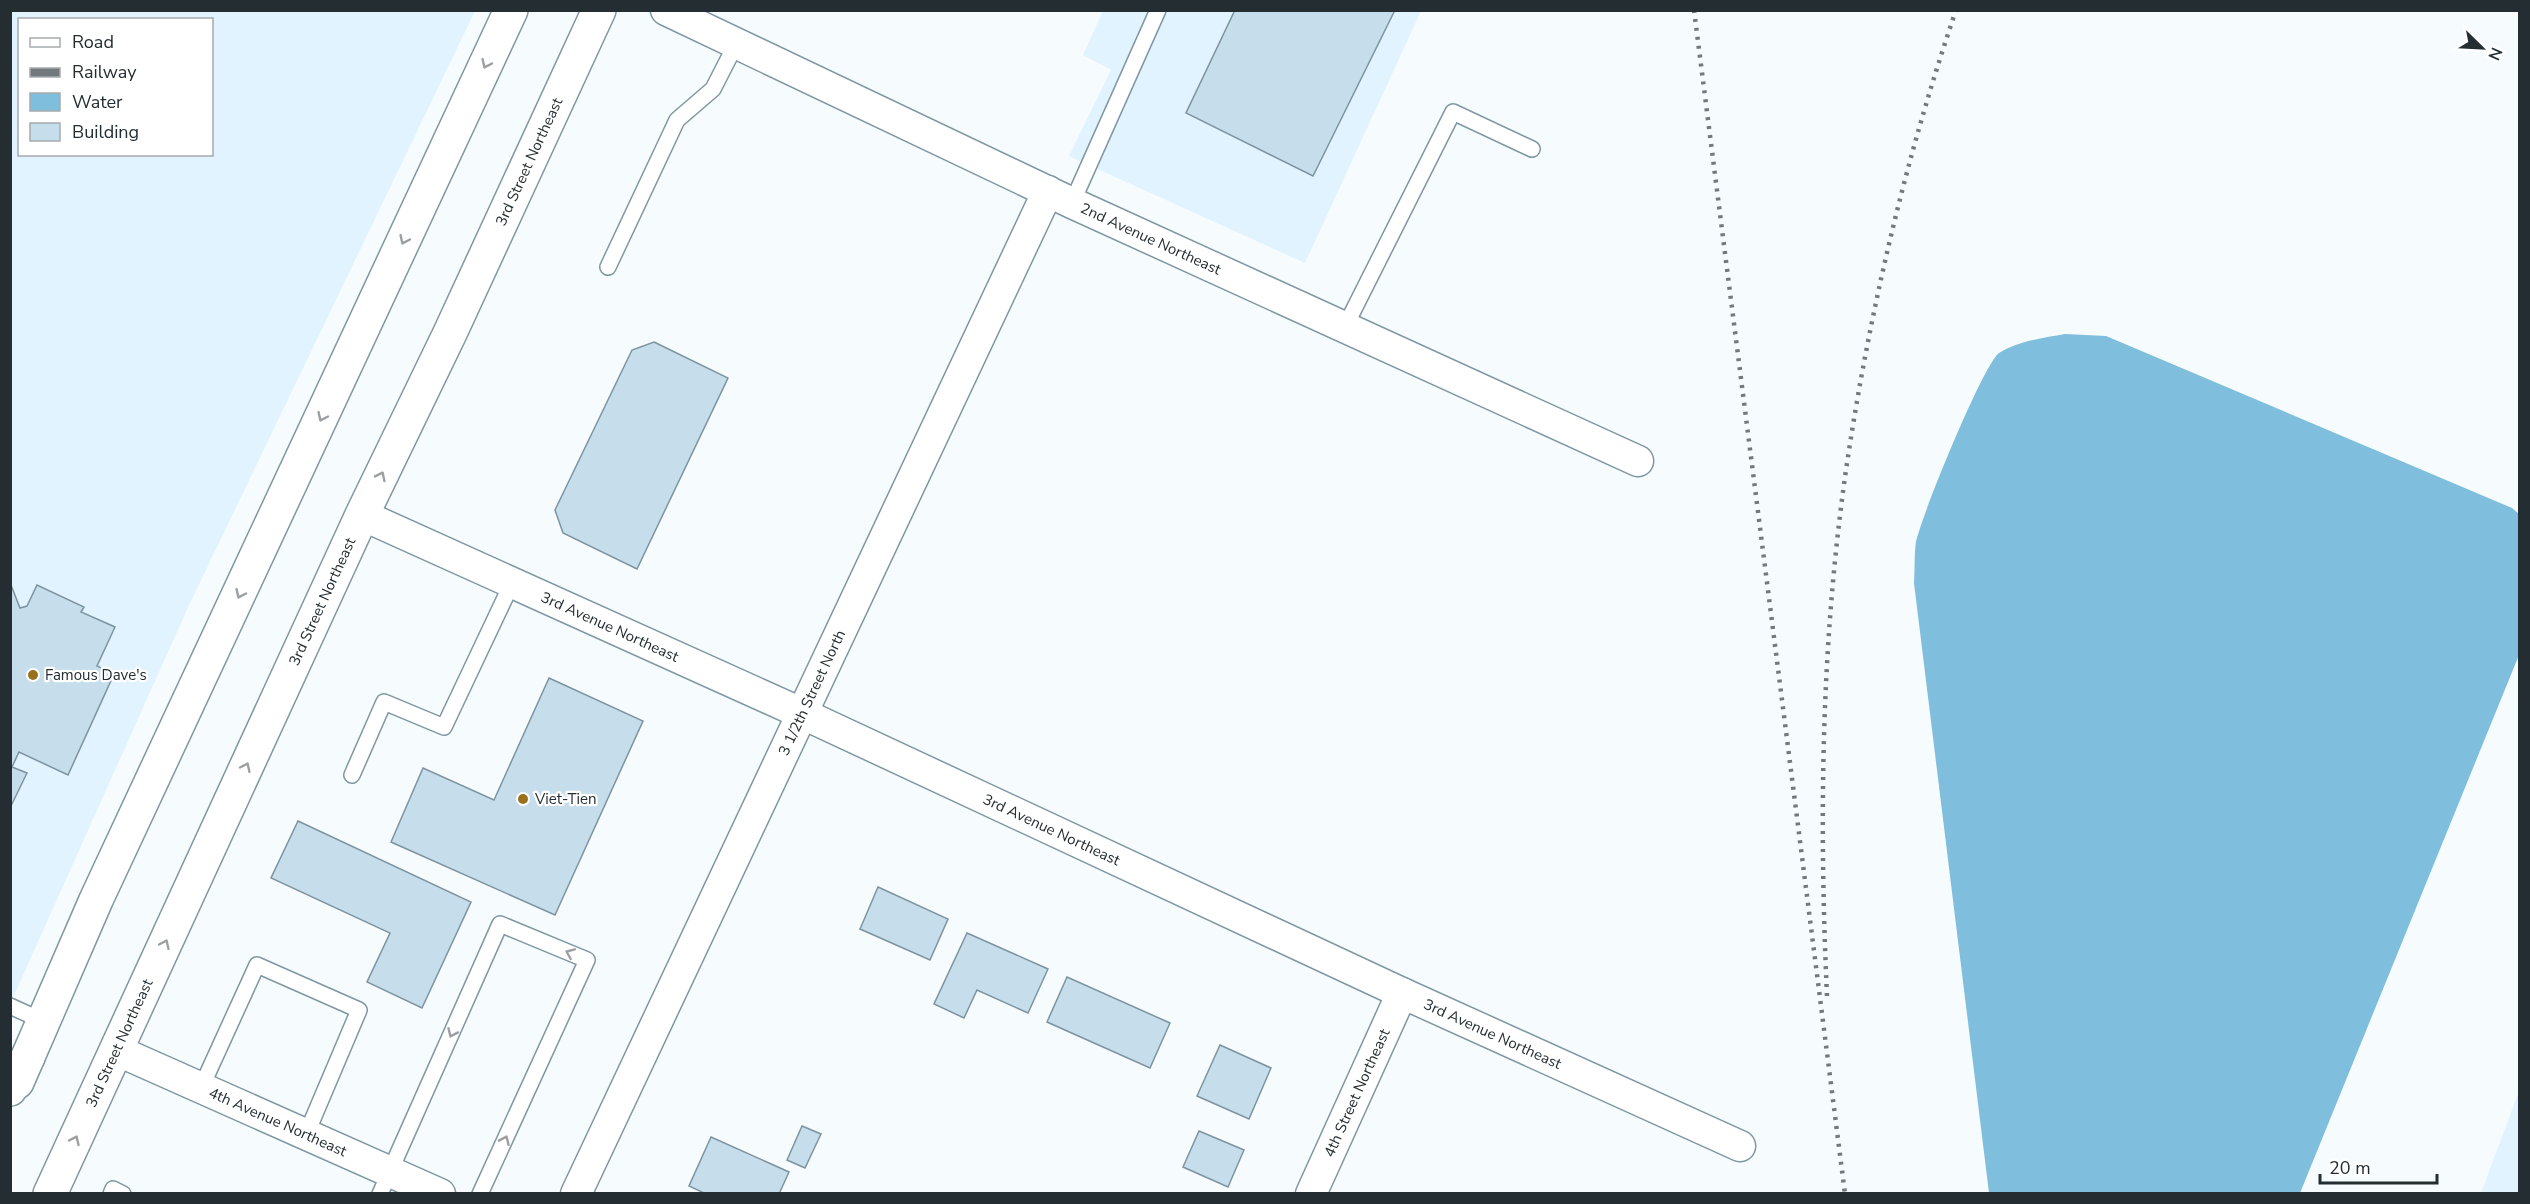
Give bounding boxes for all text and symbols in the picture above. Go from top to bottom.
legend [18,18,213,156]
north arrow [2452,18,2512,78]
text: Road [72,30,114,54]
text: N [2482,44,2507,64]
one-way arrow [481,57,493,68]
text: Railway [72,60,137,84]
text: Water [72,90,123,114]
street label: 3rd Street Northeast [491,94,568,229]
text: Building [72,120,139,144]
street label: 2nd Avenue Northeast [1077,198,1225,280]
one-way arrow [399,234,411,245]
one-way arrow [317,411,329,422]
one-way arrow [373,471,385,482]
street label: 3rd Street Northeast [284,534,361,669]
street label: 3rd Avenue Northeast [538,587,683,667]
one-way arrow [235,588,247,599]
street label: 3 1/2th Street North [774,627,850,759]
place label: Famous Dave's [45,665,147,685]
marker: Famous Dave's [26,668,40,682]
one-way arrow [239,762,251,773]
place label: Viet-Tien [534,789,597,809]
street label: 3rd Avenue Northeast [980,789,1124,871]
marker: Viet-Tien [516,792,530,806]
one-way arrow [158,940,170,951]
one-way arrow [565,948,576,960]
street label: 3rd Street Northeast [81,975,158,1111]
street label: 3rd Avenue Northeast [1420,994,1565,1074]
street label: 4th Street Northeast [1319,1025,1395,1160]
one-way arrow [447,1026,459,1037]
street label: 4th Avenue Northeast [206,1082,351,1162]
one-way arrow [67,1136,79,1147]
one-way arrow [497,1136,509,1147]
scale bar [2320,1147,2437,1185]
text: 20 m [2329,1156,2371,1180]

